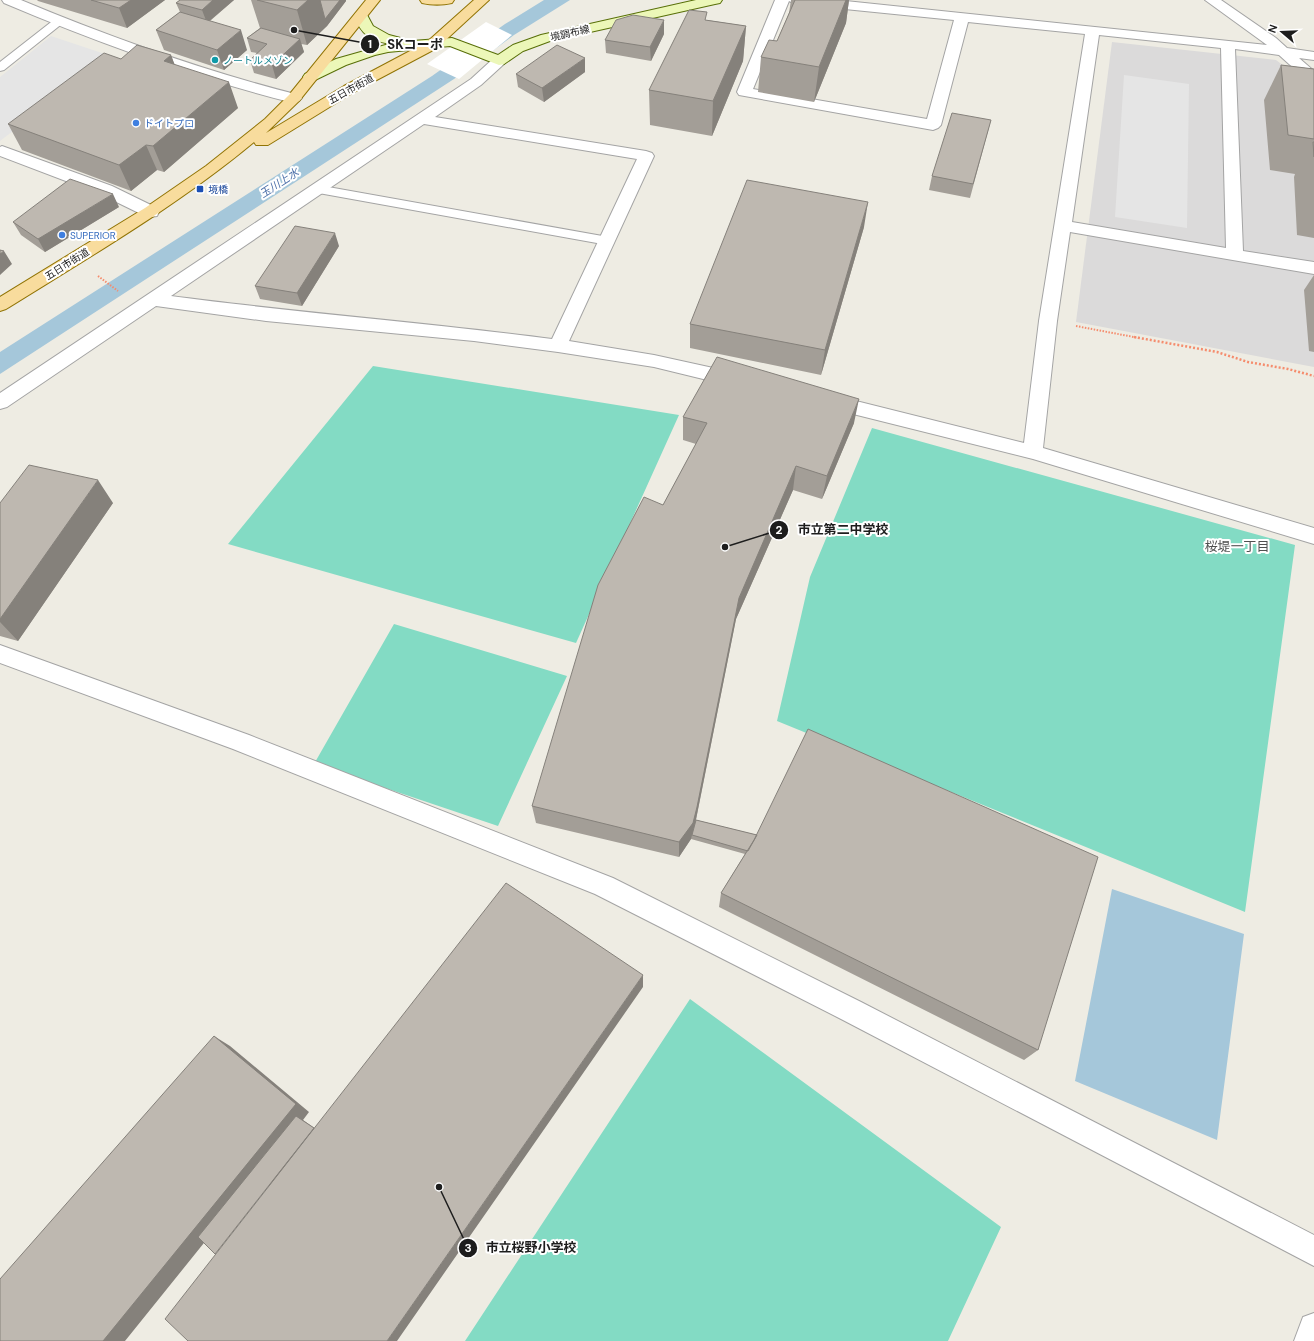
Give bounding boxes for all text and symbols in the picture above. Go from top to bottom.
north arrow [1262,12,1302,52]
street label: 境調布線 [549,22,591,44]
text: N [1265,23,1280,35]
callout: SKコーポ [360,32,451,57]
text: 1 [368,36,372,52]
text: SKコーポ [387,36,443,53]
place label: ノートルメゾン [223,54,293,67]
marker: ノートルメゾン [210,55,220,65]
street label: 五日市街道 [326,71,376,107]
place label: ドイトプロ [144,117,194,130]
marker: ドイトプロ [131,118,141,128]
water label: 玉川上水 [257,165,302,201]
place label: 境橋 [208,183,228,196]
marker: 境橋 [195,184,205,194]
place label: SUPERIOR [70,229,116,242]
marker: SUPERIOR [57,230,67,240]
street label: 五日市街道 [42,245,92,283]
callout: 市立第二中学校 [769,517,896,542]
text: 市立第二中学校 [797,521,889,538]
text: 2 [776,522,783,538]
district label: 桜堤一丁目 [1204,538,1270,555]
callout: 市立桜野小学校 [458,1235,585,1260]
text: 市立桜野小学校 [485,1239,577,1256]
text: 3 [464,1240,472,1256]

